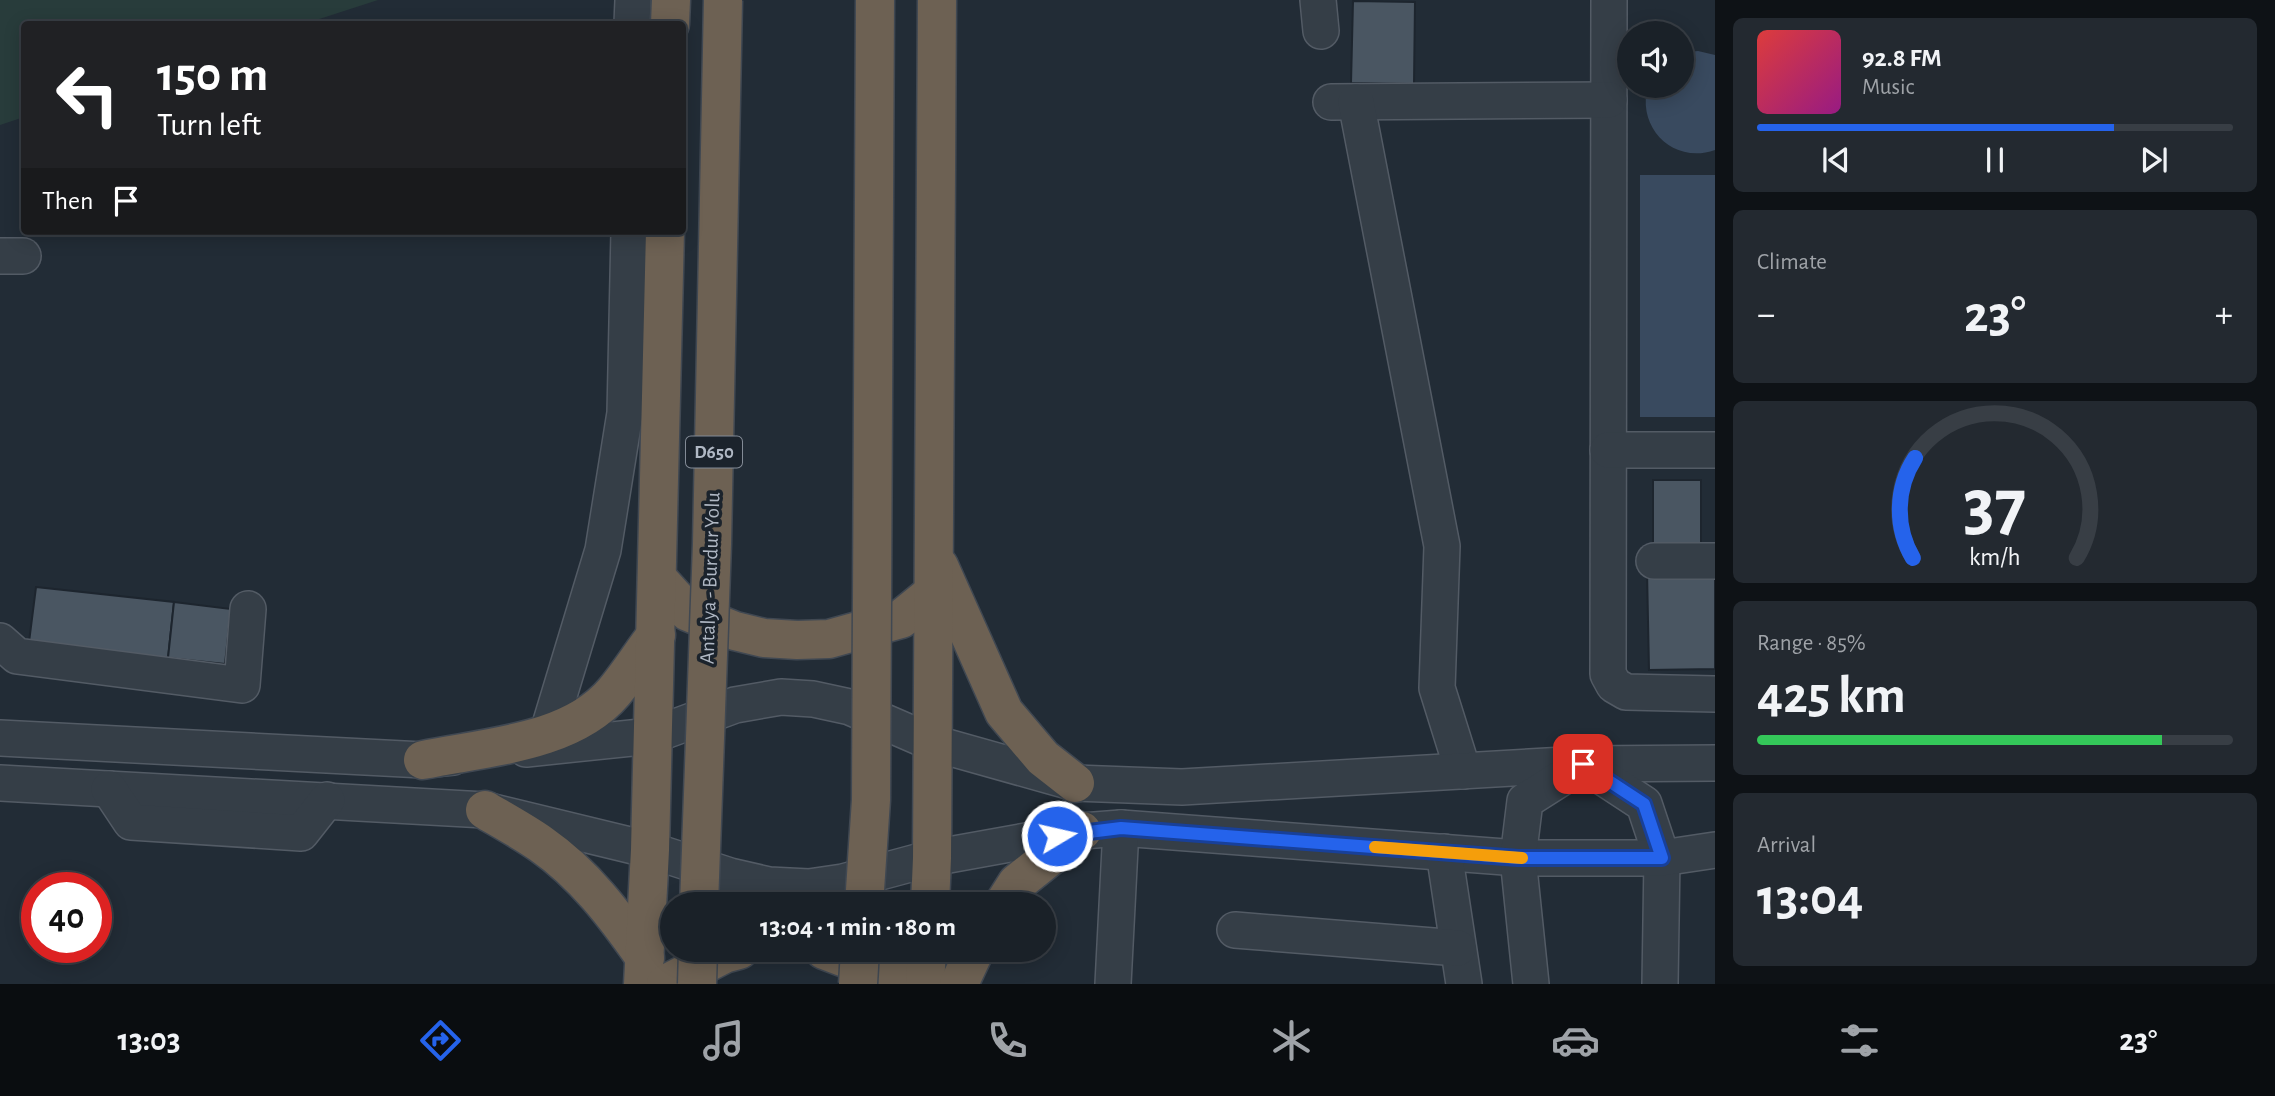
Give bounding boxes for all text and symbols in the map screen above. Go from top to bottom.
map controls [1617,21,1694,98]
button: sound [1617,21,1694,98]
text: 92.8 FM [1862,45,1942,71]
icon: left [42,49,133,140]
text: 150 m [157,51,268,100]
text: Music [1862,76,1914,99]
text: Turn left [157,109,261,141]
icon: previous [1817,141,1855,179]
icon: pause [1976,141,2014,179]
icon: next [2135,141,2173,179]
icon: arrive [107,182,145,220]
text: Then [42,188,93,214]
text: Climate [1757,251,1827,274]
text: 23° [1964,289,2026,341]
text: − [1757,296,1775,334]
text: + [2215,296,2233,334]
road number: D650 [686,436,742,467]
text: 37 [1964,470,2026,543]
street label: Antalya - Burdur Yolu [697,491,724,664]
text: km/h [1969,545,2021,570]
text: Range · 85% [1757,632,1866,655]
text: 425 km [1757,670,1906,722]
pin [1553,734,1613,794]
icon: arrive [1564,745,1602,783]
position arrow [1020,799,1094,873]
text: Arrival [1757,834,1816,857]
speed limit sign: 40 [21,872,112,963]
text: 13:04 [1757,872,1863,924]
text: 13:04 · 1 min · 180 m [760,914,956,940]
icon: directions [416,1016,465,1065]
icon: music [699,1016,748,1065]
icon: phone [983,1016,1032,1065]
icon: climate [1267,1016,1316,1065]
icon: car [1551,1016,1600,1065]
icon: filters [1835,1016,1884,1065]
text: 13:03 [117,1024,181,1056]
text: 23° [2119,1024,2158,1056]

